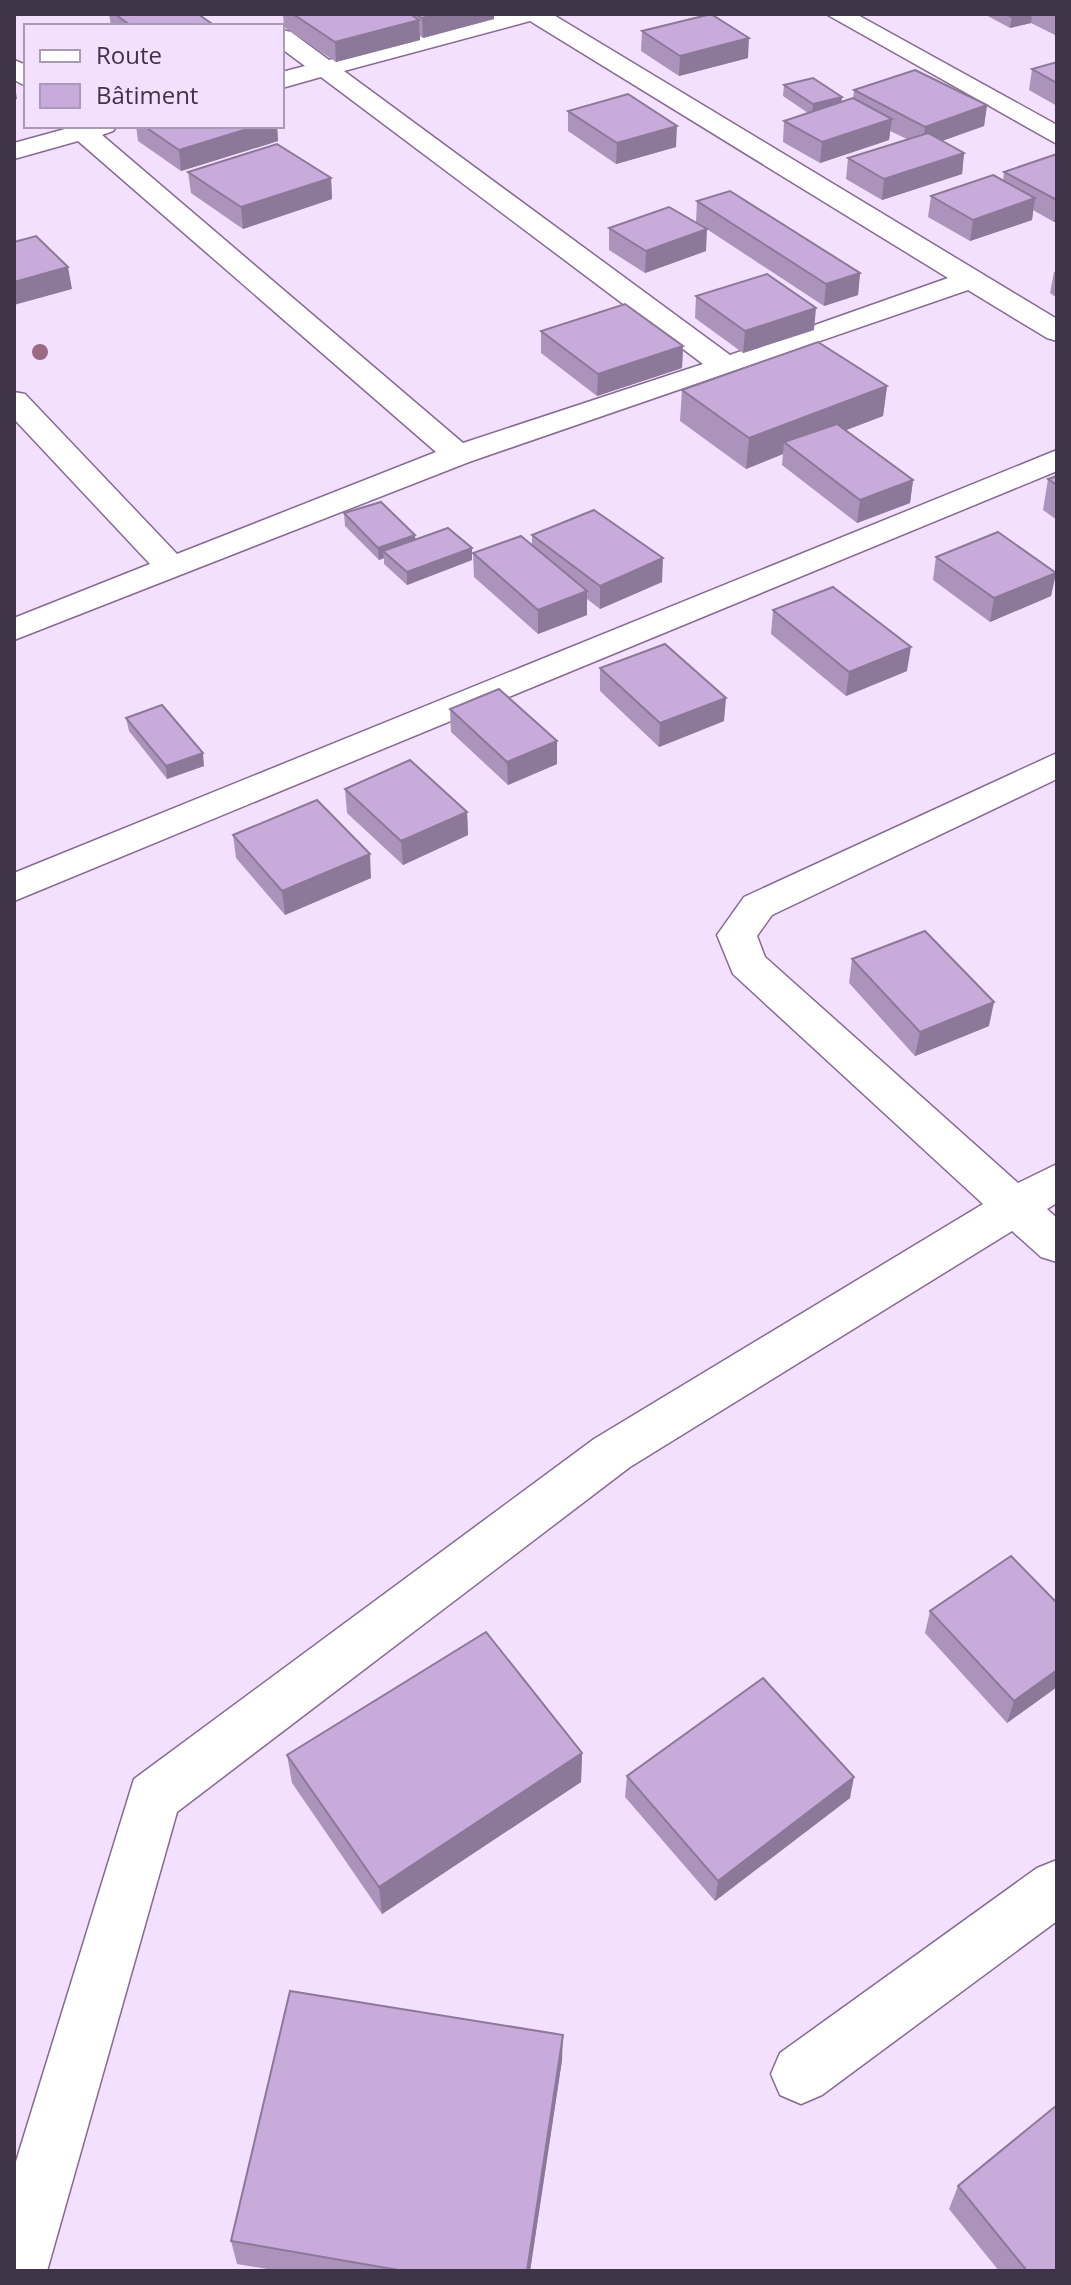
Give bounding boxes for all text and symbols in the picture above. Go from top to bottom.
legend [24,24,284,128]
text: Route [96,38,162,71]
text: Bâtiment [96,78,198,111]

